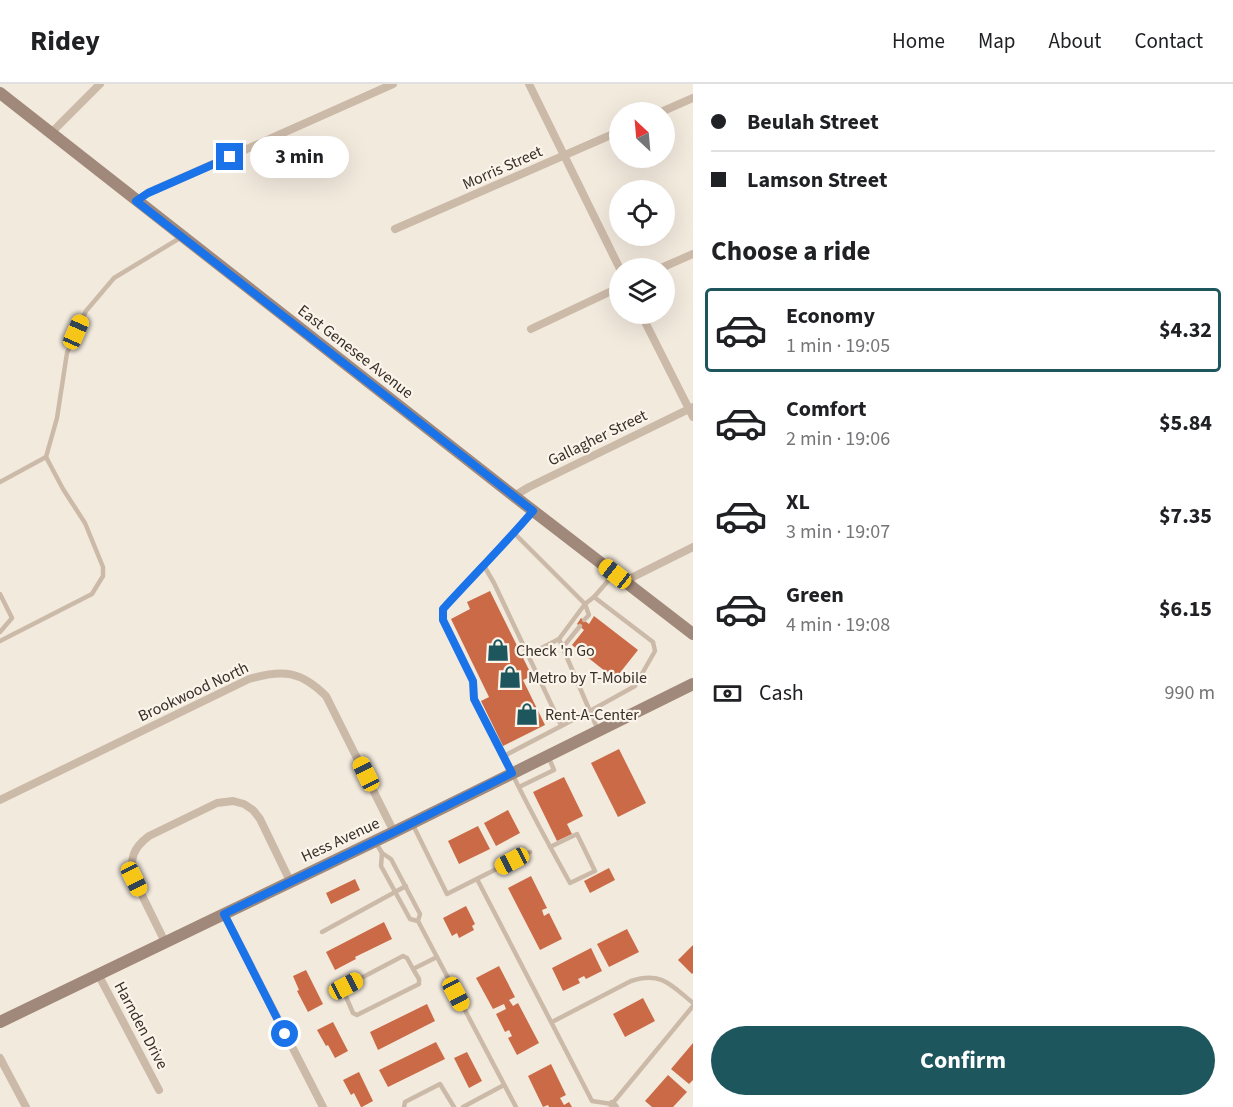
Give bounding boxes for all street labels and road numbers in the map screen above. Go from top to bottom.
street label: Morris Street [459,140,546,195]
street label: East Genesee Avenue [293,300,418,404]
street label: Gallagher Street [544,404,651,471]
street label: Brookwood North [135,657,252,727]
street label: Hess Avenue [298,812,383,868]
street label: Harnden Drive [109,978,173,1073]

